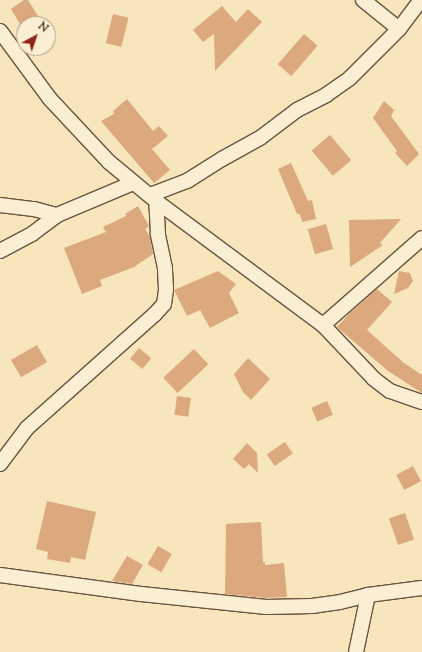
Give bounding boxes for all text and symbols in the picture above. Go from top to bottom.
north arrow [16,16,56,56]
text: N [35,19,52,37]

